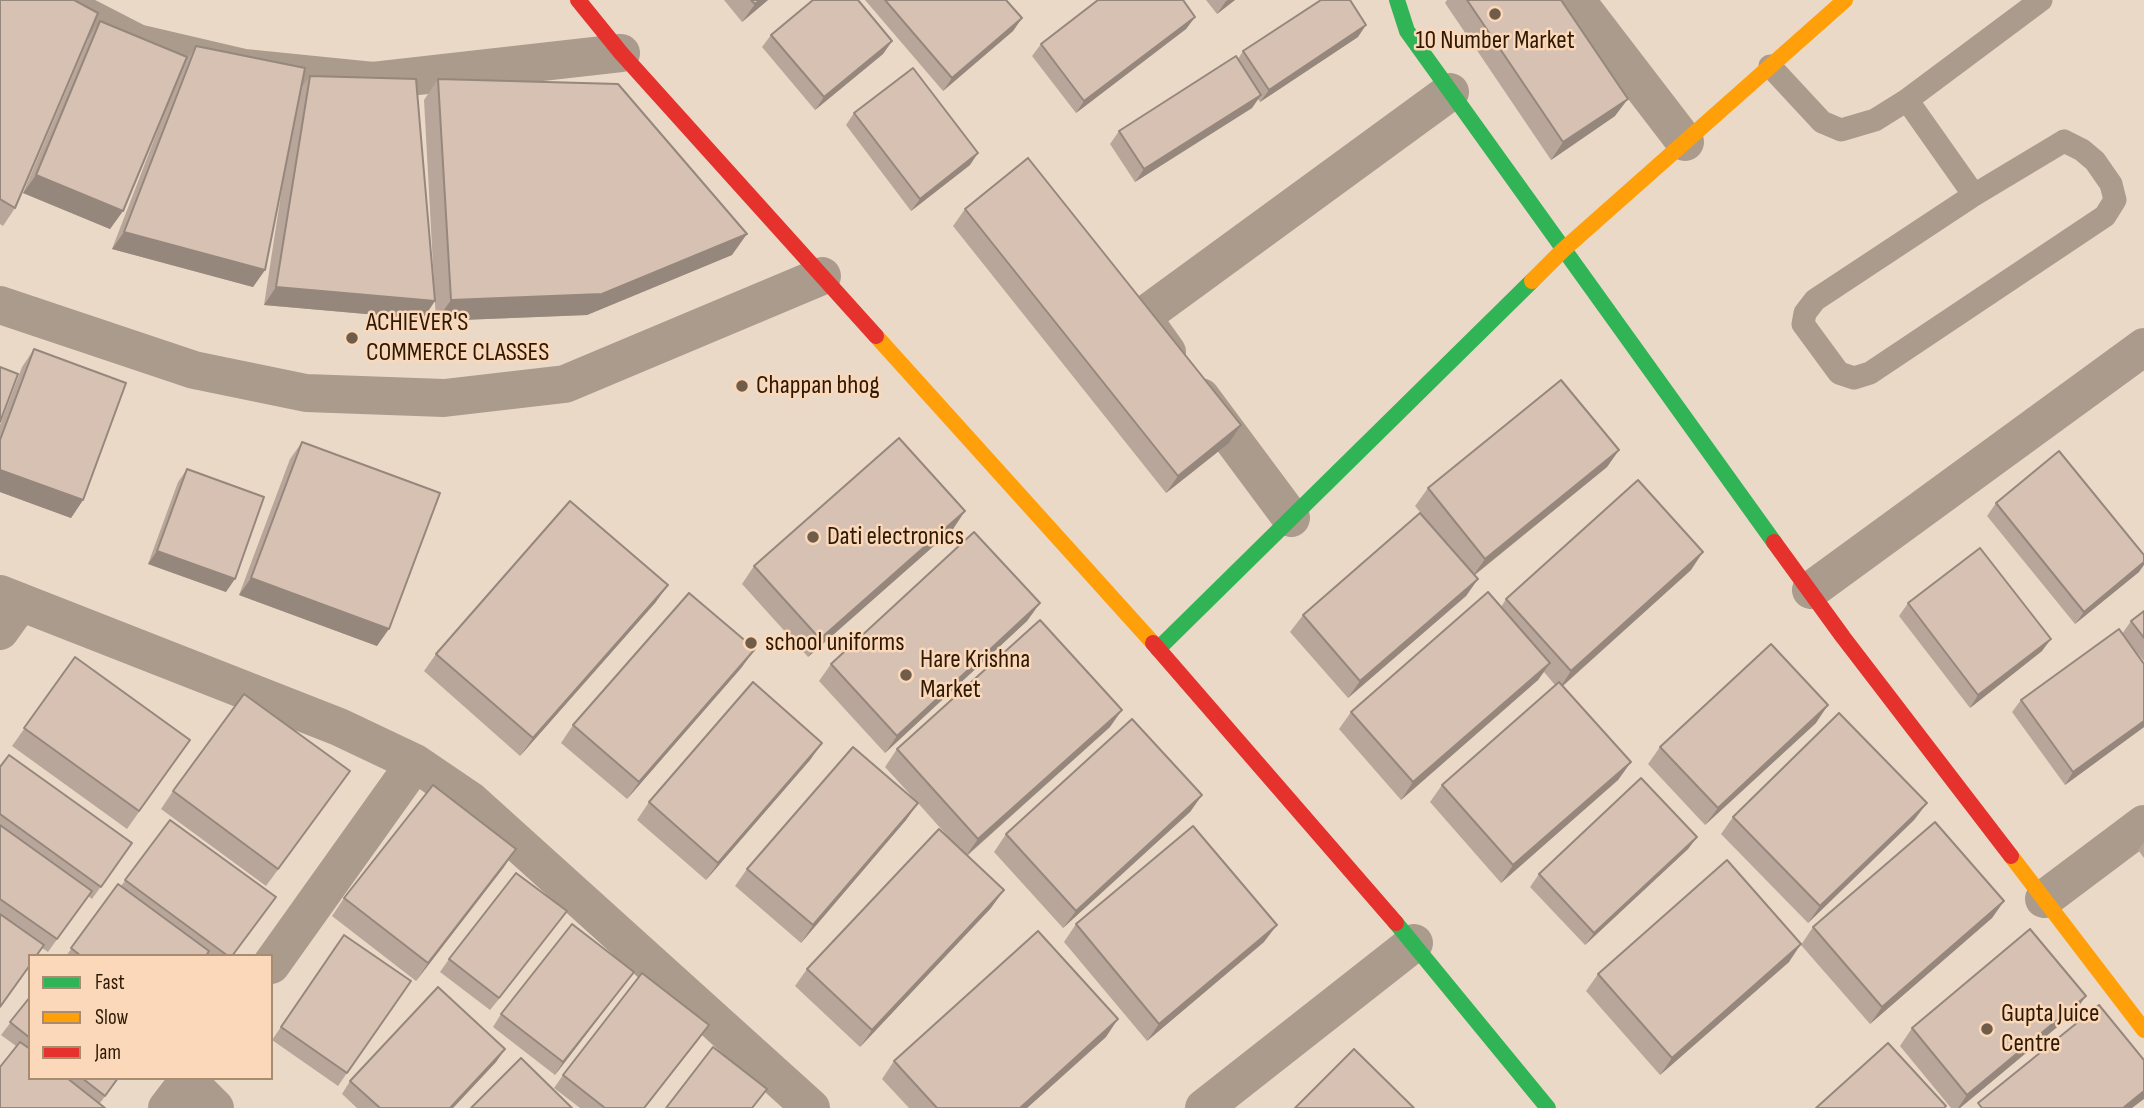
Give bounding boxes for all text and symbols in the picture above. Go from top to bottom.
marker: 10 Number Market [1487,6,1503,22]
place label: 10 Number Market [1415,25,1575,57]
place label: ACHIEVER'S COMMERCE CLASSES [366,307,549,368]
marker: ACHIEVER'S COMMERCE CLASSES [344,330,360,346]
place label: Chappan bhog [756,370,880,402]
marker: Chappan bhog [734,378,750,394]
place label: Dati electronics [827,521,964,553]
marker: Dati electronics [805,529,821,545]
place label: school uniforms [765,627,904,659]
marker: school uniforms [743,635,759,651]
place label: Hare Krishna Market [920,644,1030,706]
marker: Hare Krishna Market [898,667,914,683]
legend [28,954,273,1080]
text: Fast [95,970,125,995]
place label: Gupta Juice Centre [2001,998,2099,1060]
text: Slow [95,1005,128,1030]
marker: Gupta Juice Centre [1979,1021,1995,1037]
text: Jam [95,1040,121,1065]

